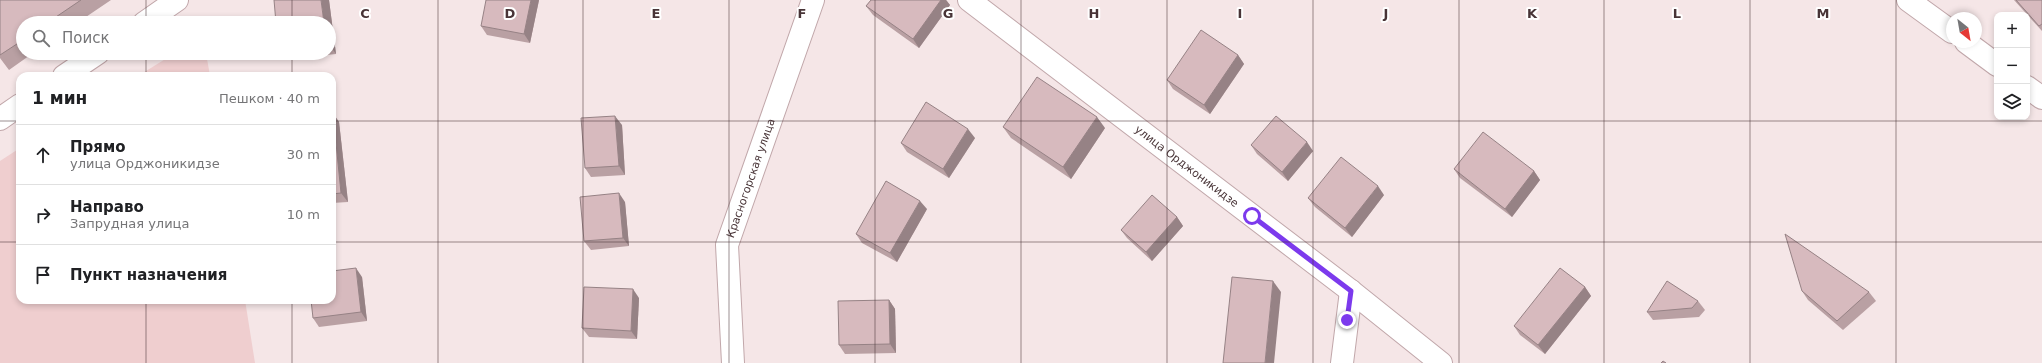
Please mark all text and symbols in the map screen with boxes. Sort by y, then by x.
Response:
text: C [360,6,370,21]
text: D [505,6,516,21]
text: E [652,6,660,21]
text: F [798,6,806,21]
text: G [943,6,953,21]
text: H [1089,6,1099,21]
text: I [1238,6,1242,21]
text: J [1383,6,1388,21]
text: K [1527,6,1538,21]
text: L [1673,6,1681,21]
text: M [1817,6,1829,21]
north arrow [1946,12,1982,48]
map controls [1994,12,2030,120]
button: + [1994,12,2030,48]
search box [16,16,336,60]
icon: search [30,27,52,49]
text: Поиск [62,29,110,47]
button: − [1994,48,2030,84]
button: layers [1994,84,2030,120]
text: 1 мин [32,88,87,108]
text: Пешком · 40 m [219,91,320,106]
street label: Красногорская улица [724,117,777,240]
street label: улица Орджоникидзе [1133,122,1242,210]
text: Прямо [70,138,126,156]
icon: ahead [32,144,54,166]
text: 30 m [287,147,320,162]
text: улица Орджоникидзе [70,156,220,171]
text: Направо [70,198,144,216]
icon: right [32,204,54,226]
text: 10 m [287,207,320,222]
route start [1243,207,1261,225]
text: Запрудная улица [70,216,189,231]
icon: arrive [32,264,54,286]
text: Пункт назначения [70,266,227,284]
route end [1338,311,1356,329]

